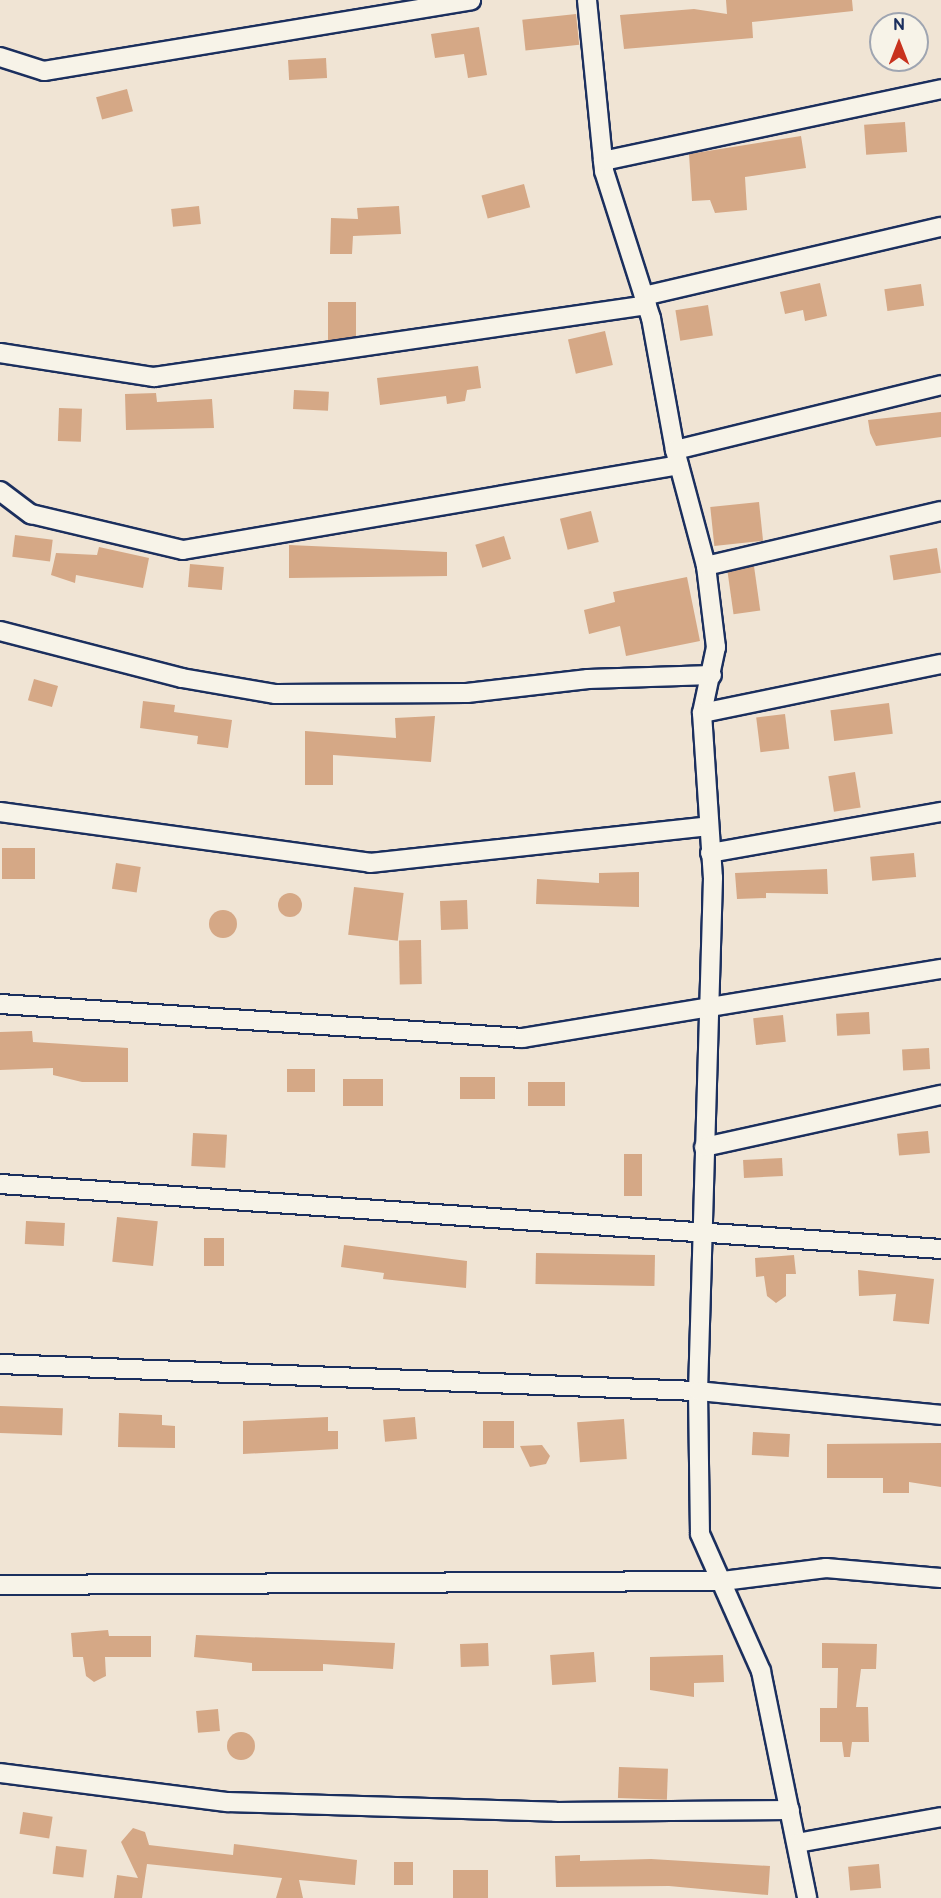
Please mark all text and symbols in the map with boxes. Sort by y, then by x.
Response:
north arrow [869,12,929,72]
text: N [893,16,905,35]

